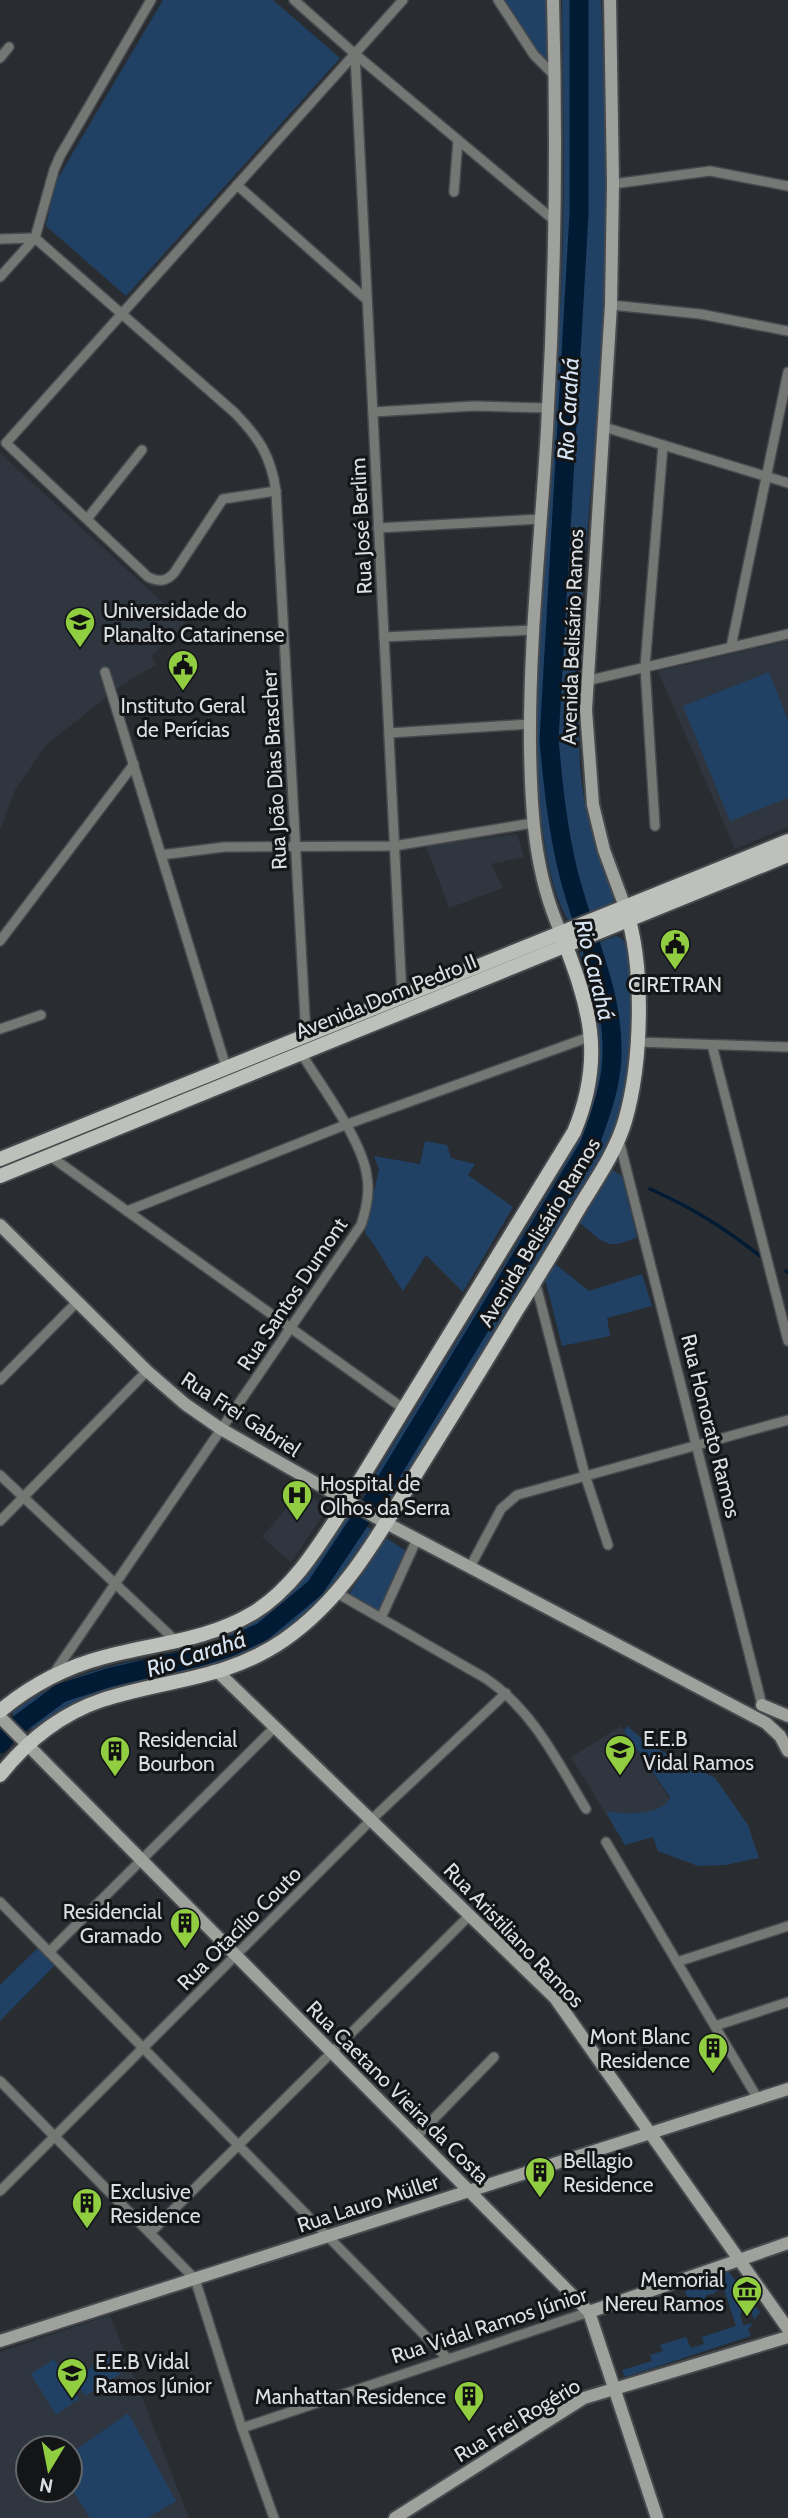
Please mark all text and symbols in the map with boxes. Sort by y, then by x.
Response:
water label: Rio Carahá [551,357,585,461]
street label: Rua José Berlim [345,457,377,595]
street label: Avenida Belisário Ramos [556,528,588,745]
place label: Universidade do Planalto Catarinense [103,598,285,647]
school or university icon: Universidade do Planalto Catarinense [63,605,97,649]
public building icon: Instituto Geral de Perícias [166,648,200,692]
street label: Rua João Dias Brascher [256,669,292,871]
place label: Instituto Geral de Perícias [121,693,245,742]
water label: Rio Carahá [569,917,621,1023]
public building icon: CIRETRAN [658,927,692,971]
street label: Avenida Dom Pedro II [292,948,480,1044]
place label: CIRETRAN [628,972,722,997]
street label: Avenida Belisário Ramos [473,1133,605,1331]
street label: Rua Santos Dumont [232,1213,352,1375]
street label: Rua Honorato Ramos [676,1332,746,1521]
street label: Rua Frei Gabriel [177,1366,305,1462]
place label: Hospital de Olhos da Serra [320,1471,450,1520]
hospital icon: Hospital de Olhos da Serra [280,1478,314,1522]
water label: Rio Carahá [143,1625,249,1683]
place label: E.E.B Vidal Ramos [643,1726,754,1775]
place label: Residencial Bourbon [138,1727,237,1776]
school or university icon: E.E.B Vidal Ramos [603,1733,637,1777]
building icon: Residencial Bourbon [98,1734,132,1778]
street label: Rua Aristiliano Ramos [439,1858,590,2013]
street label: Rua Otacílio Couto [172,1861,306,1995]
place label: Residencial Gramado [63,1899,162,1948]
building icon: Residencial Gramado [168,1906,202,1950]
street label: Rua Caetano Vieira da Costa [301,1995,495,2189]
place label: Mont Blanc Residence [590,2024,690,2073]
building icon: Mont Blanc Residence [696,2031,730,2075]
place label: Bellagio Residence [563,2148,654,2197]
building icon: Bellagio Residence [523,2155,557,2199]
street label: Rua Lauro Müller [294,2168,442,2238]
place label: Exclusive Residence [110,2179,201,2228]
building icon: Exclusive Residence [70,2186,104,2230]
place label: Memorial Nereu Ramos [605,2267,724,2316]
museum icon: Memorial Nereu Ramos [730,2274,764,2318]
street label: Rua Vidal Ramos Júnior [388,2281,590,2368]
place label: E.E.B Vidal Ramos Júnior [95,2349,212,2398]
school or university icon: E.E.B Vidal Ramos Júnior [55,2356,89,2400]
street label: Rua Frei Rogério [450,2373,584,2467]
building icon: Manhattan Residence [452,2379,486,2423]
place label: Manhattan Residence [255,2384,446,2409]
north arrow [14,2434,84,2504]
text: N [38,2473,55,2498]

